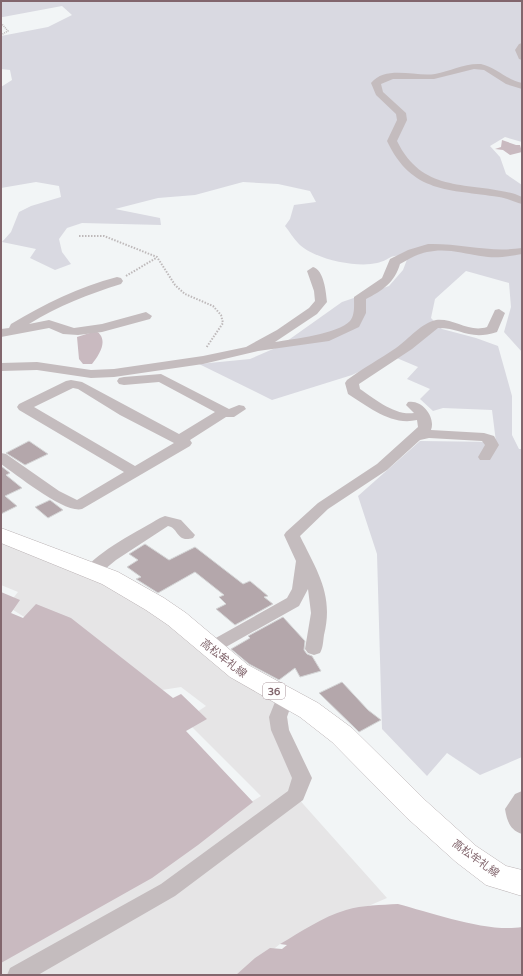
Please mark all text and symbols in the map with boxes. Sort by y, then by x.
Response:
street label: 高松牟礼線 [198,636,249,680]
road number: 36 [263,683,285,699]
street label: 高松牟礼線 [450,837,502,880]

